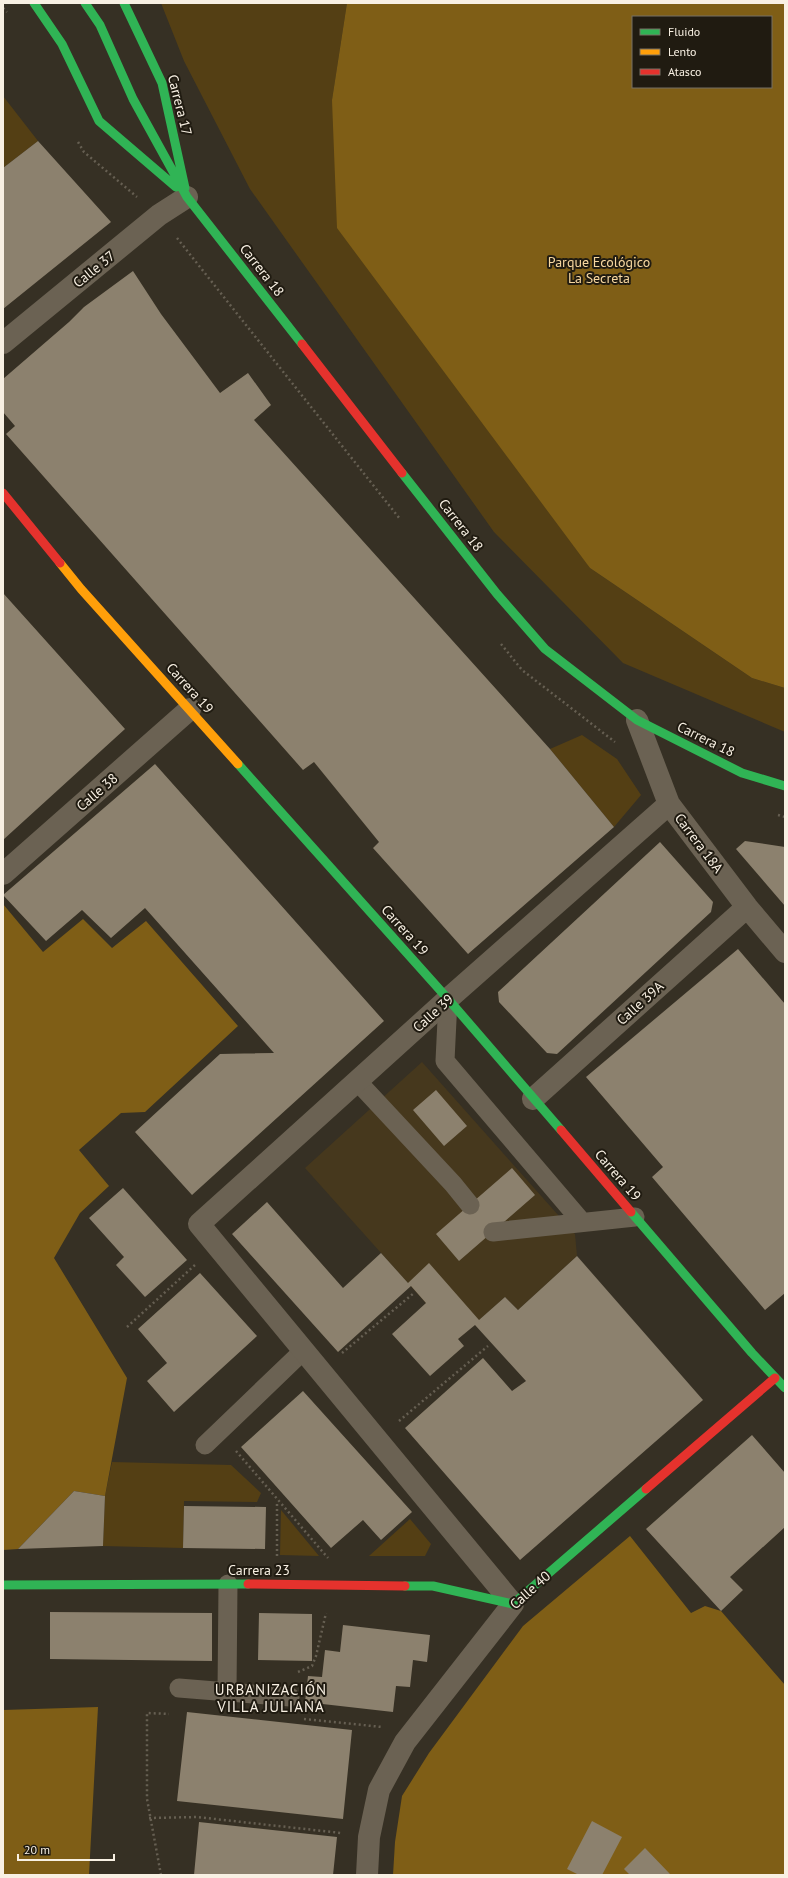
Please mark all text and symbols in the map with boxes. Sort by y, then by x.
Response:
legend [632,16,772,88]
text: Fluido [668,24,700,39]
text: Lento [668,44,697,59]
text: Atasco [668,64,701,79]
street label: Carrera 17 [164,73,196,137]
street label: Carrera 18 [236,240,288,300]
street label: Calle 37 [69,247,119,291]
park label: Parque Ecológico La Secreta [548,253,650,287]
street label: Carrera 18 [435,495,487,555]
street label: Carrera 19 [163,659,217,717]
street label: Carrera 18 [674,717,738,761]
street label: Calle 38 [73,769,121,815]
street label: Carrera 18A [671,810,728,877]
street label: Carrera 19 [378,901,432,959]
street label: Calle 39A [613,977,668,1029]
street label: Calle 39 [409,990,457,1036]
street label: Carrera 19 [591,1146,645,1204]
street label: Carrera 23 [228,1561,290,1579]
street label: Calle 40 [506,1567,554,1613]
district label: URBANIZACIÓN VILLA JULIANA [215,1680,327,1716]
scale bar [18,1836,114,1862]
text: 20 m [24,1842,50,1857]

